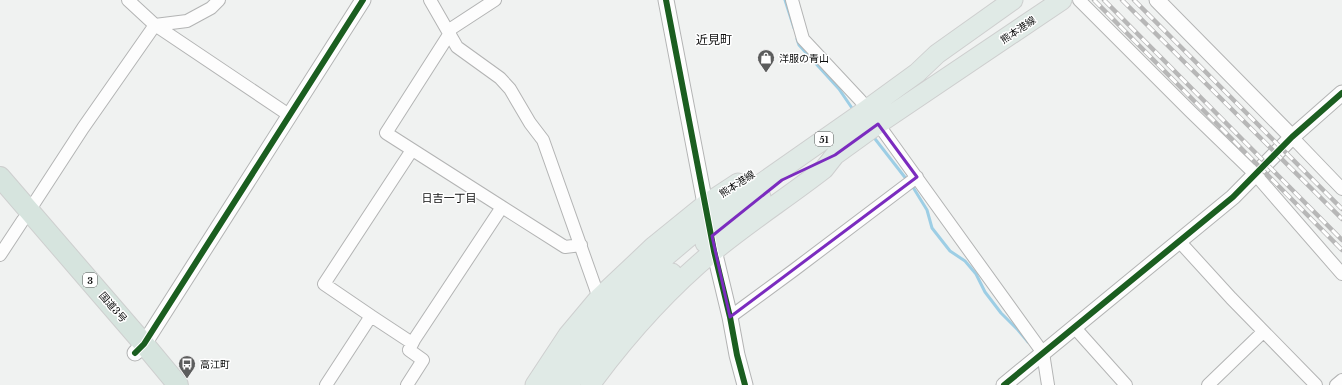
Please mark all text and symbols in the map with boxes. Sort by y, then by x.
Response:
street label: 熊本港線 [998,13,1038,47]
district label: 近見町 [696,32,732,47]
shop icon: 洋服の青山 [756,48,776,73]
place label: 洋服の青山 [779,52,829,65]
road number: 51 [815,132,833,146]
street label: 熊本港線 [717,168,757,200]
district label: 日吉一丁目 [422,191,477,205]
road number: 3 [83,273,97,287]
street label: 国道3号 [96,289,130,325]
bus stop icon: 高江町 [177,354,197,379]
place label: 高江町 [200,358,230,371]

